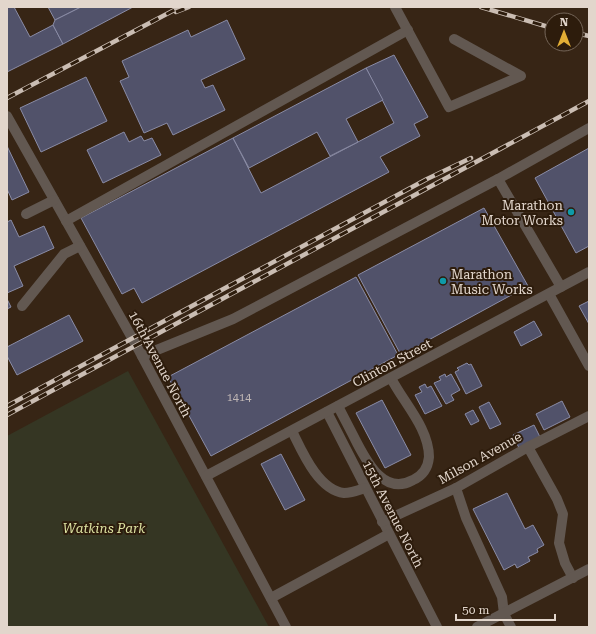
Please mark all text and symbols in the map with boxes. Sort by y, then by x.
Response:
north arrow [544,12,584,52]
text: N [560,16,569,29]
place label: Marathon Motor Works [481,198,564,228]
marker: Marathon Motor Works [566,207,576,217]
place label: Marathon Music Works [451,267,533,297]
marker: Marathon Music Works [438,276,448,286]
street label: 16th Avenue North [126,308,195,420]
street label: Clinton Street [350,336,434,390]
house number: 1414 [227,391,252,404]
street label: Milson Avenue [436,429,524,487]
street label: 15th Avenue North [360,458,427,571]
park label: Watkins Park [63,521,146,536]
scale bar [456,596,555,622]
text: 50 m [462,603,489,617]

